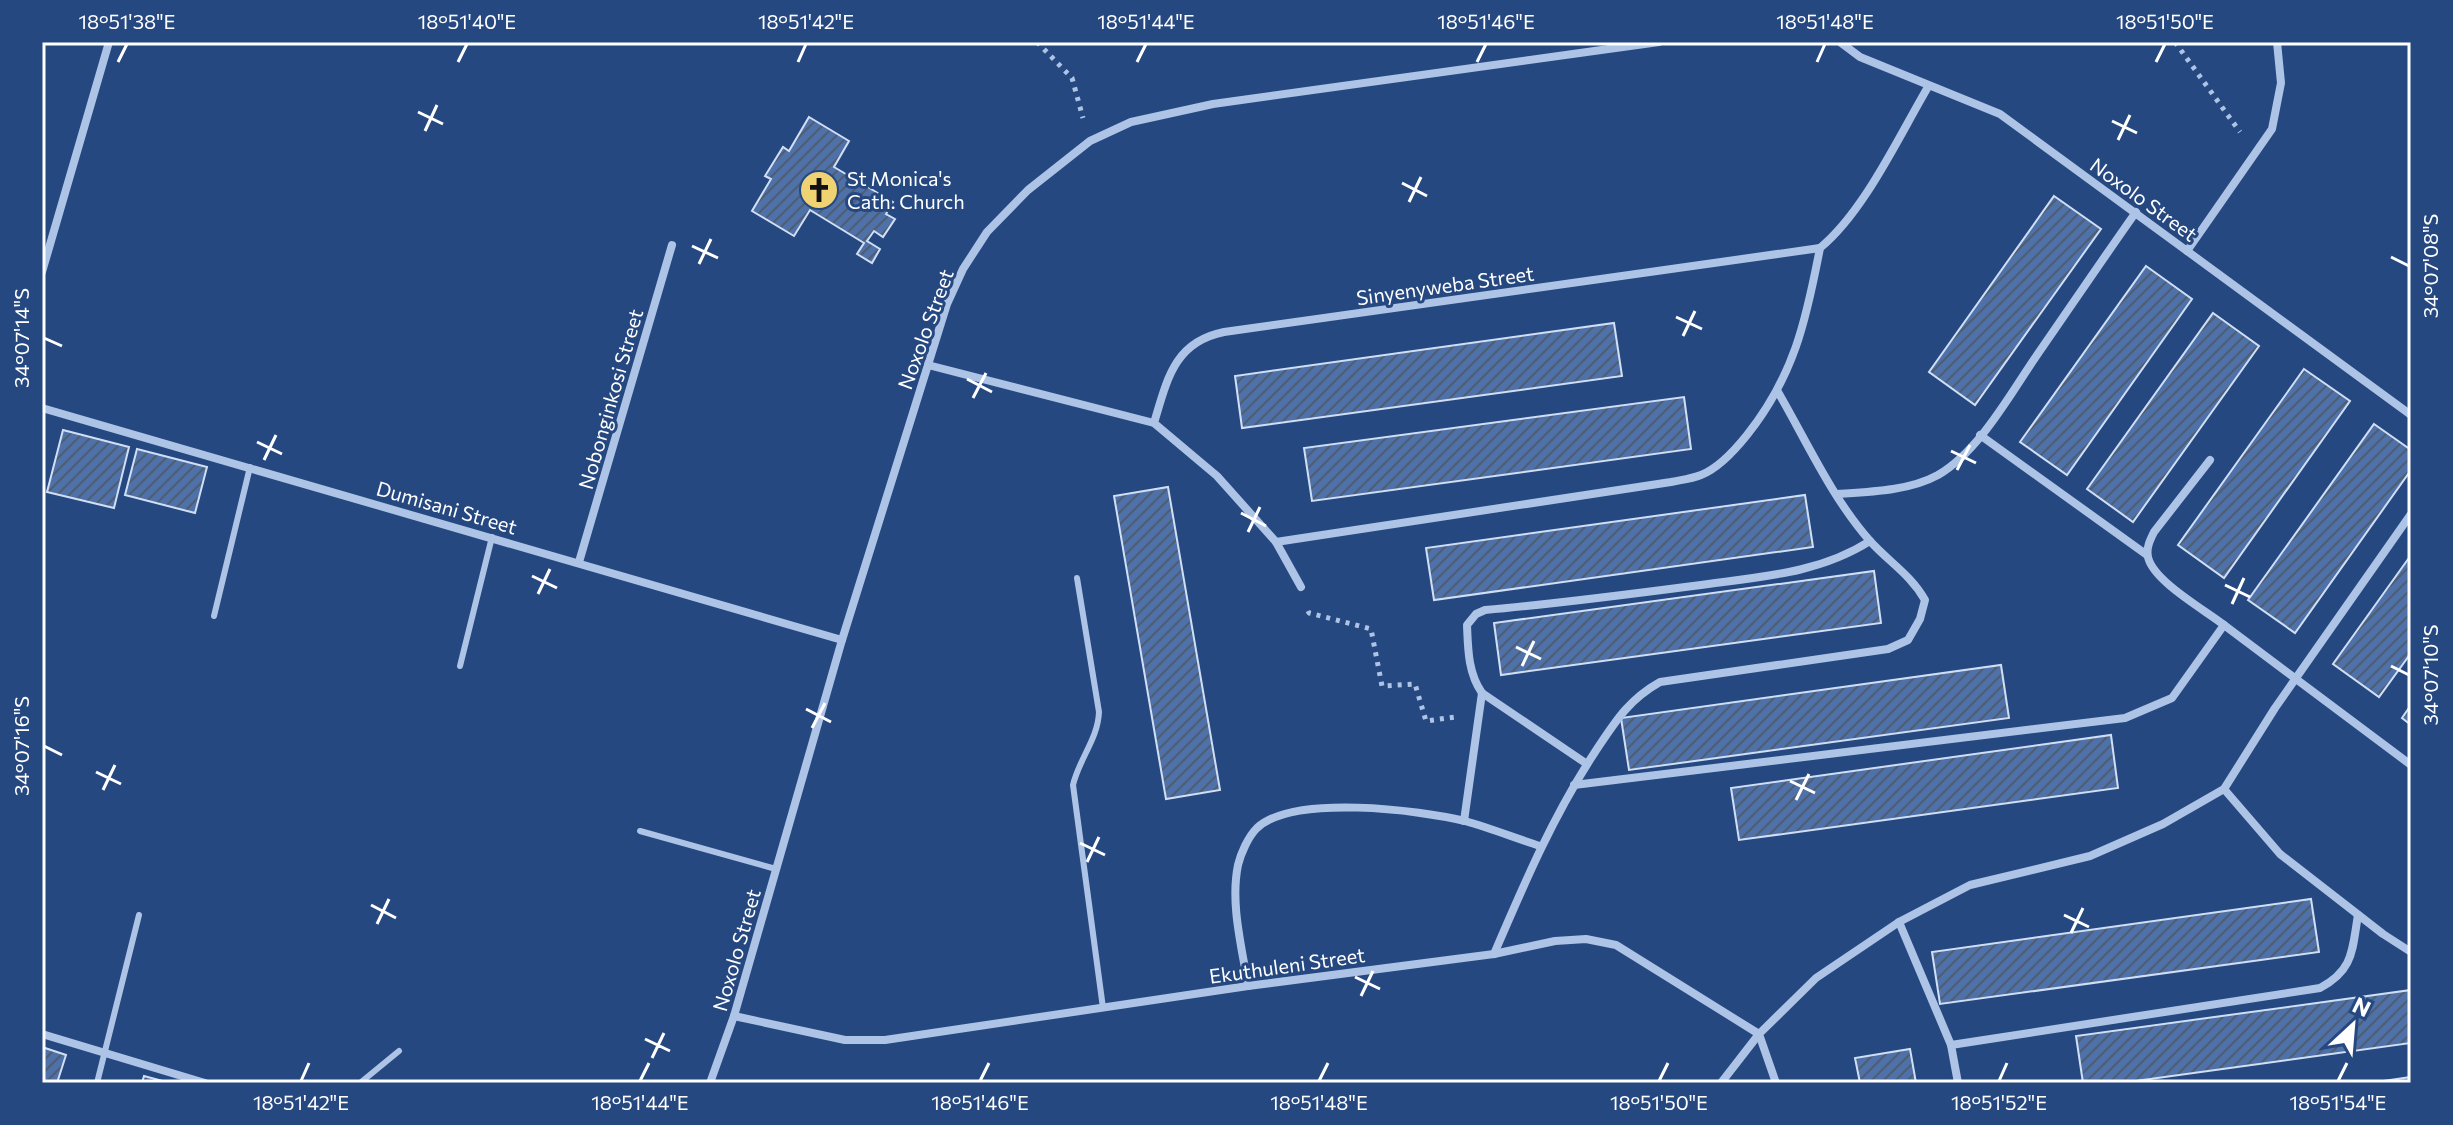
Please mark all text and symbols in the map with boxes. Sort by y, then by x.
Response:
text: 18°51'38"E [79,9,176,33]
text: 18°51'40"E [418,9,516,33]
text: 18°51'42"E [758,9,854,33]
text: 18°51'44"E [1097,9,1195,33]
text: 18°51'46"E [1437,9,1535,33]
text: 18°51'48"E [1776,9,1874,33]
text: 18°51'50"E [2116,9,2214,33]
street label: Noxolo Street [2086,152,2202,246]
place label: St Monica's Cath. Church [847,166,965,213]
church icon: St Monica's Cath. Church [798,169,840,211]
text: 34°07'08"S [2418,214,2442,318]
street label: Sinyenyweba Street [1355,261,1535,309]
street label: Noxolo Street [892,266,958,392]
text: 34°07'14"S [9,288,33,388]
street label: Nobonginkosi Street [573,306,647,492]
street label: Dumisani Street [374,475,520,539]
text: 34°07'10"S [2418,624,2442,726]
text: 34°07'16"S [9,696,33,796]
street label: Noxolo Street [707,886,765,1014]
street label: Ekuthuleni Street [1207,942,1367,988]
north arrow [2313,985,2393,1065]
text: N [2349,991,2375,1022]
text: 18°51'42"E [253,1090,349,1114]
text: 18°51'44"E [591,1090,689,1114]
text: 18°51'46"E [931,1090,1029,1114]
text: 18°51'48"E [1270,1090,1368,1114]
text: 18°51'50"E [1610,1090,1708,1114]
text: 18°51'52"E [1951,1090,2047,1114]
text: 18°51'54"E [2290,1090,2386,1114]

